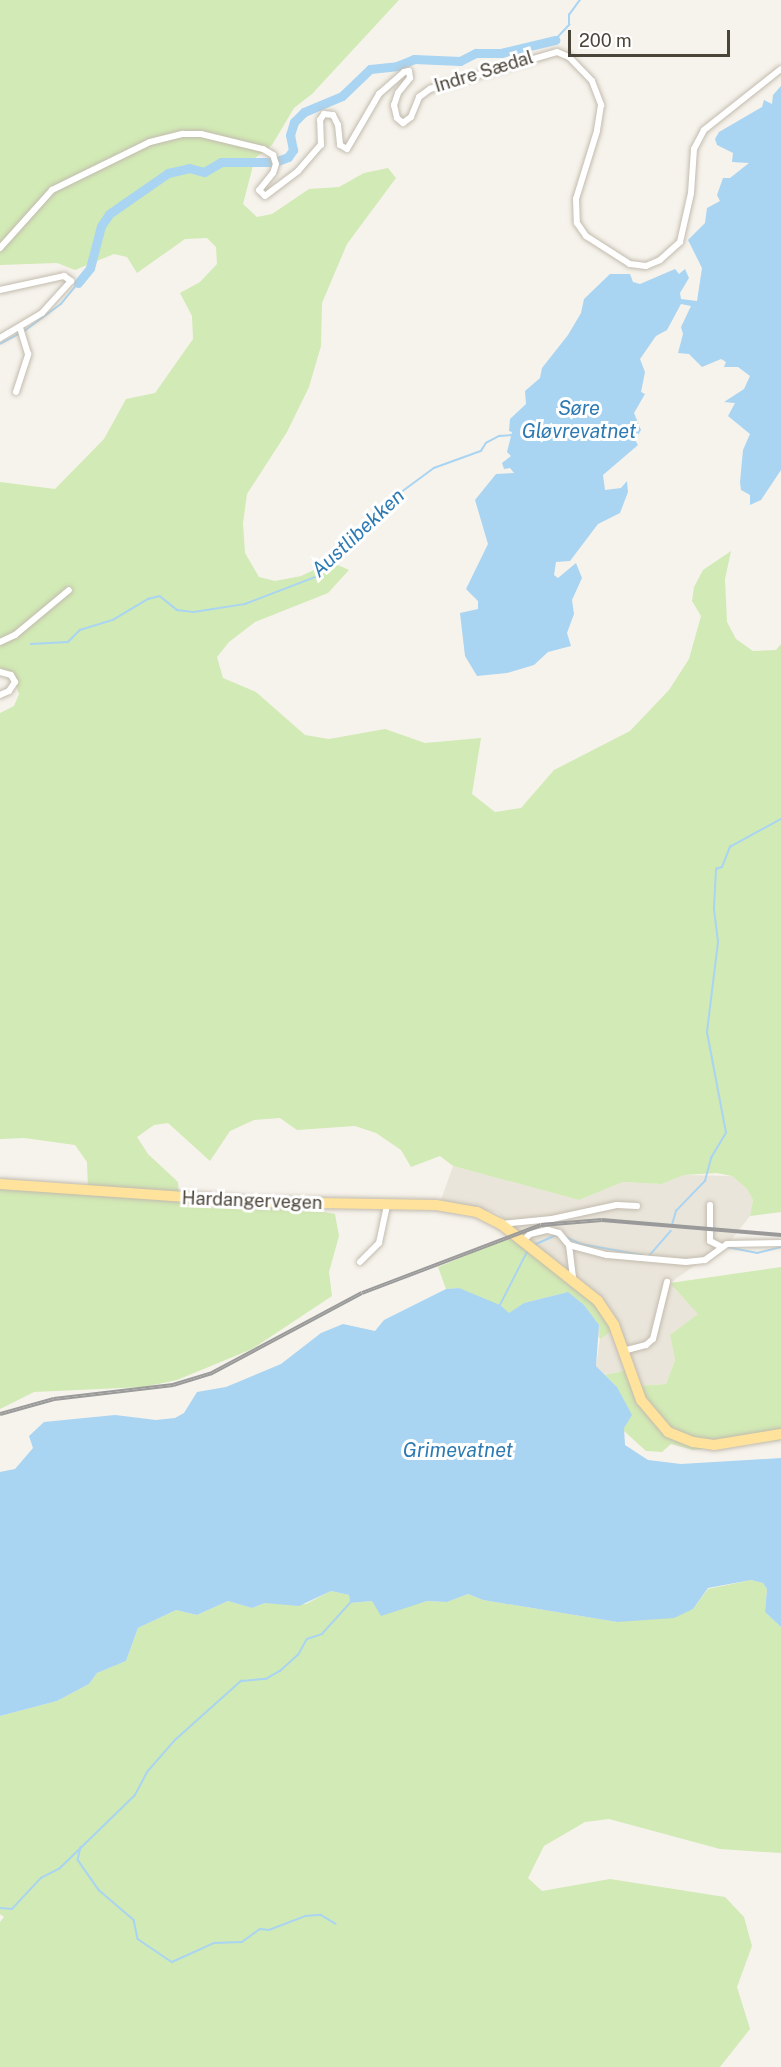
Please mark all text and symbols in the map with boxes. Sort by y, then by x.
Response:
scale bar [571,18,733,56]
text: 200 m [579,30,632,51]
street label: Indre Sædal [432,47,536,97]
water label: Søre Gløvrevatnet [522,397,636,444]
water label: Austlibekken [307,484,409,582]
street label: Hardangervegen [181,1188,323,1214]
water label: Grimevatnet [403,1438,513,1462]

